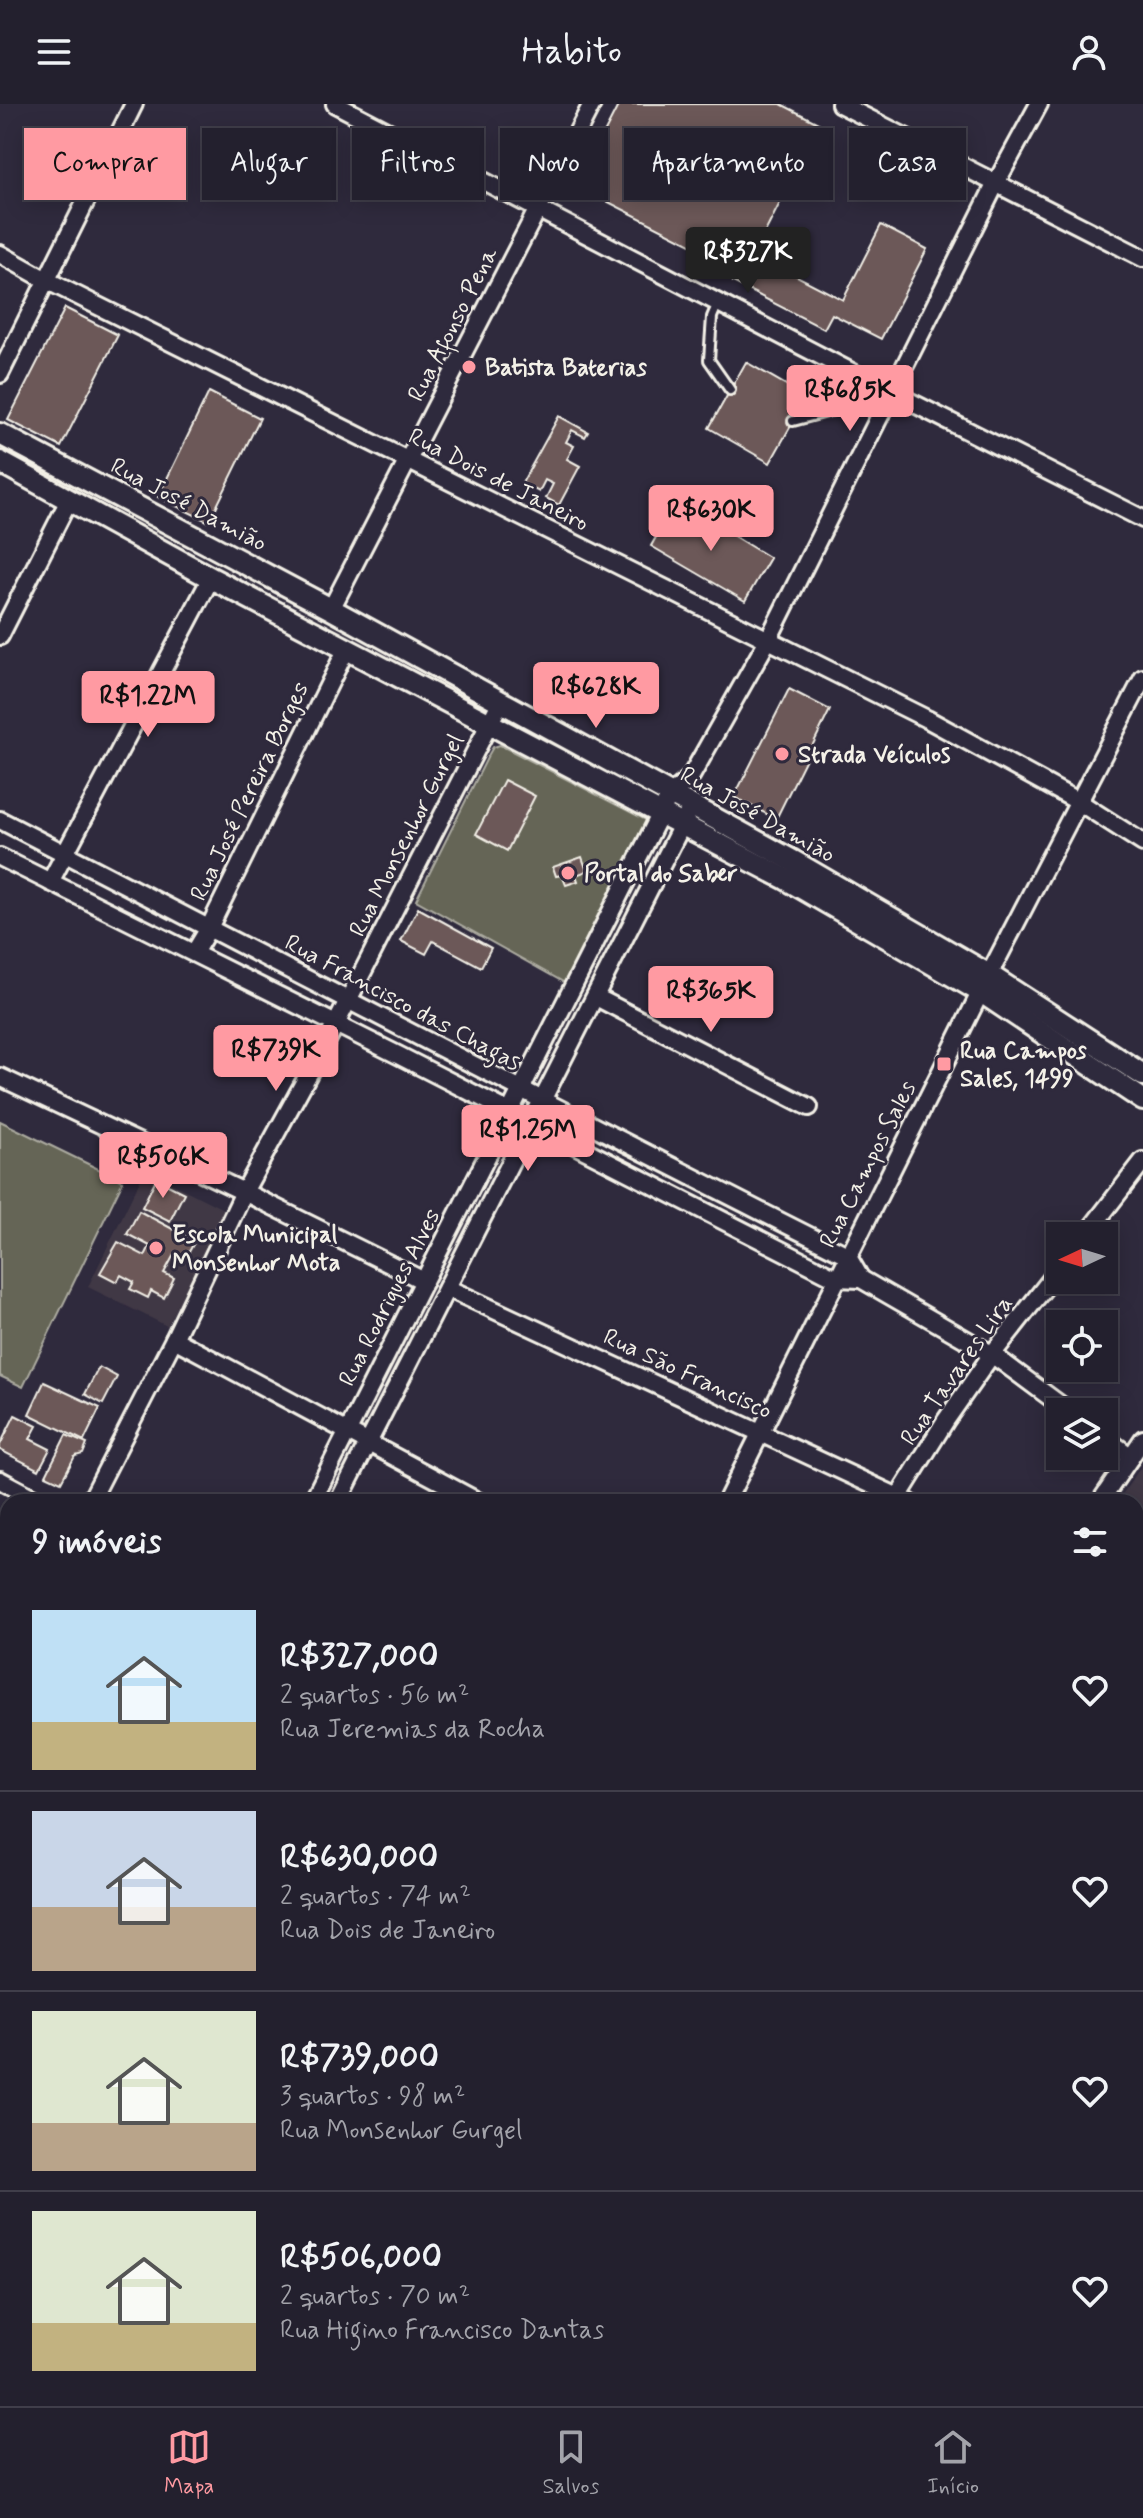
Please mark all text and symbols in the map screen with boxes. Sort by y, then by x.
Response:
text: Habito [521,29,622,76]
icon: menu [32,30,76,74]
icon: person [1067,30,1111,74]
chip: Comprar [24,128,186,200]
chip: Alugar [202,128,336,200]
chip: Filtros [352,128,484,200]
chip: Novo [500,128,608,200]
chip: Apartamento [624,128,833,200]
chip: Casa [849,128,966,200]
pin: R$327K [683,227,813,295]
text: R$327K [704,236,792,270]
street label: Rua Afonso Pena [401,242,508,408]
place label: Batista Baterias [485,353,647,384]
marker: Batista Baterias [460,358,478,376]
pin: R$685K [785,365,915,433]
text: R$685K [805,374,895,408]
street label: Rua Dois de Janeiro [403,421,594,539]
street label: Rua José Damião [105,451,272,560]
pin: R$630K [646,485,776,553]
text: R$630K [667,494,755,528]
pin: R$628K [531,662,661,730]
pin: R$1.22M [74,671,222,739]
text: R$628K [551,671,641,705]
street label: Rua José Pereira Borges [184,677,317,906]
text: R$1.22M [100,680,196,714]
street label: Rua Monsenhor Gurgel [343,729,472,942]
place label: Strada Veículos [798,740,951,771]
marker: Strada Veículos [773,745,791,763]
street label: Rua José Damião [674,760,840,871]
place label: Portal do Saber [584,859,738,890]
marker: Portal do Saber [559,864,577,882]
street label: Rua Francisco das Chagas [278,928,526,1081]
pin: R$365K [646,966,776,1034]
text: R$365K [666,975,756,1009]
pin: R$739K [211,1025,341,1093]
text: R$739K [231,1034,321,1068]
place label: Rua Campos Sales, 1499 [960,1036,1087,1095]
marker: Rua Campos Sales, 1499 [935,1055,953,1073]
street label: Rua Campos Sales [813,1075,924,1254]
pin: R$1.25M [454,1105,602,1173]
text: R$1.25M [480,1114,576,1148]
pin: R$506K [98,1132,228,1200]
text: R$506K [117,1141,209,1175]
street label: Rua Rodrigues Alves [332,1203,449,1392]
place label: Escola Municipal Monsenhor Mota [172,1220,341,1279]
north arrow [1046,1222,1118,1294]
map controls [1046,1222,1118,1470]
marker: Escola Municipal Monsenhor Mota [147,1239,165,1257]
street label: Rua Tavares Lira [894,1290,1021,1452]
button: locate [1046,1310,1118,1382]
street label: Rua São Francisco [598,1322,777,1427]
button: layers [1046,1398,1118,1470]
text: 9 imóveis [32,1520,161,1565]
icon: filters [1068,1520,1112,1564]
text: R$327,000 [280,1634,438,1679]
icon: home [96,1642,192,1738]
icon: heart [1068,1668,1112,1712]
text: 2 quartos · 56 m² [280,1679,469,1713]
text: Rua Jeremias da Rocha [280,1713,545,1747]
text: R$630,000 [280,1835,438,1880]
icon: home [96,1843,192,1939]
icon: heart [1068,1869,1112,1913]
text: 2 quartos · 74 m² [280,1880,471,1914]
text: Rua Dois de Janeiro [280,1914,495,1948]
text: R$739,000 [280,2035,439,2080]
icon: home [96,2043,192,2139]
icon: heart [1068,2069,1112,2113]
text: 3 quartos · 98 m² [280,2080,465,2114]
text: Rua Monsenhor Gurgel [280,2114,522,2148]
text: R$506,000 [280,2235,442,2280]
icon: home [96,2243,192,2339]
icon: heart [1068,2269,1112,2313]
text: 2 quartos · 70 m² [280,2280,470,2314]
text: Rua Higino Francisco Dantas [280,2314,604,2348]
tab: Mapa [164,2425,214,2501]
tab: Salvos [542,2425,599,2501]
tab: Início [927,2425,979,2501]

